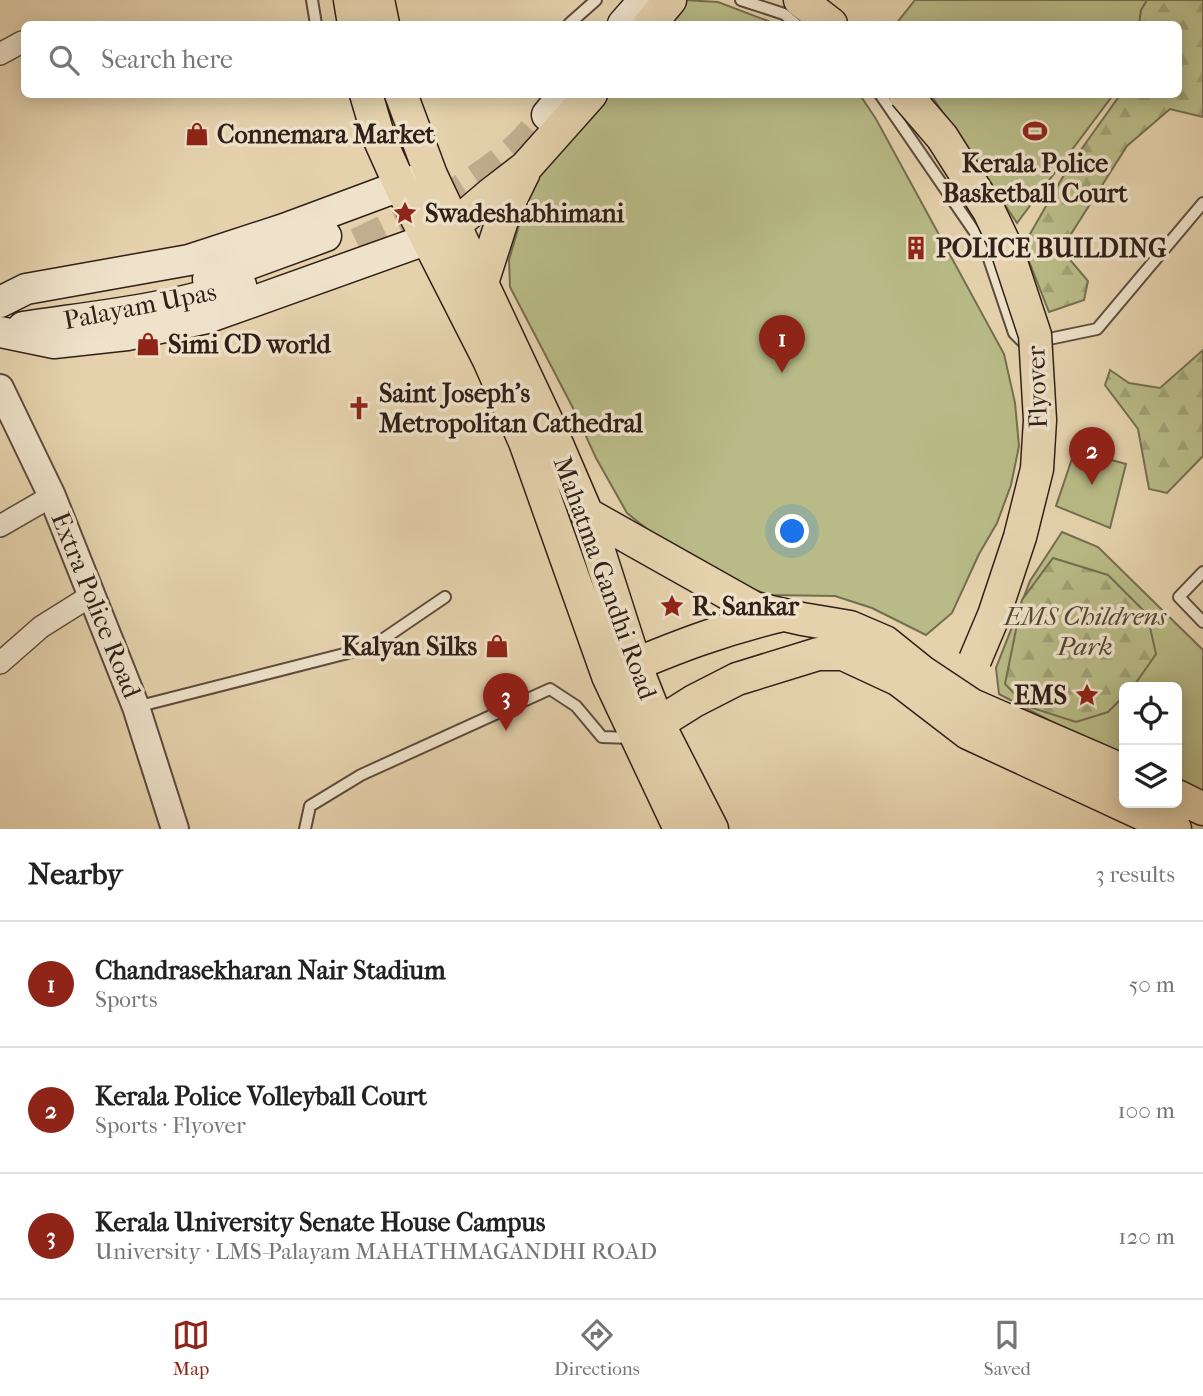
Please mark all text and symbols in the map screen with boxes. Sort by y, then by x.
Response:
search box [21,21,1182,98]
icon: search [45,41,83,79]
text: Search here [101,44,233,75]
sports icon: Kerala Police Basketball Court [1021,117,1049,145]
place label: Connemara Market [217,119,435,150]
shop icon: Connemara Market [183,120,211,148]
place label: Kerala Police Basketball Court [943,148,1128,209]
place label: Swadeshabhimani [425,198,625,229]
place icon: Swadeshabhimani [391,199,419,227]
place label: POLICE BUILDING [936,233,1167,264]
building icon: POLICE BUILDING [902,234,930,262]
street label: Palayam Upas [61,276,219,336]
pin: 1 [759,315,805,373]
place label: Simi CD world [168,329,332,360]
shop icon: Simi CD world [134,330,162,358]
street label: Flyover [1020,345,1054,429]
place label: Saint Joseph's Metropolitan Cathedral [379,378,644,439]
church icon: Saint Joseph's Metropolitan Cathedral [345,394,373,422]
pin: 2 [1069,427,1115,485]
street label: Mahatma Gandhi Road [547,452,664,704]
street label: Extra Police Road [45,507,148,703]
your location [775,514,809,548]
place label: R. Sankar [692,591,800,622]
place icon: R. Sankar [658,592,686,620]
park label: EMS Childrens Park [1002,601,1167,662]
place label: Kalyan Silks [342,631,477,662]
shop icon: Kalyan Silks [483,632,511,660]
pin: 3 [483,673,529,731]
place label: EMS [1014,680,1067,711]
place icon: EMS [1073,681,1101,709]
map controls [1119,682,1182,808]
button: locate [1119,682,1182,745]
button: layers [1119,745,1182,808]
text: Nearby [28,857,123,892]
text: 3 results [1095,861,1175,888]
text: Chandrasekharan Nair Stadium [95,955,446,986]
text: 1 [47,971,55,998]
text: 50 m [1128,971,1175,998]
text: Sports [95,986,157,1013]
text: Kerala Police Volleyball Court [95,1081,427,1112]
text: 2 [45,1097,57,1124]
text: 100 m [1117,1097,1175,1124]
text: Sports · Flyover [95,1112,246,1139]
text: Kerala University Senate House Campus [95,1207,545,1238]
text: 3 [46,1223,56,1250]
text: 120 m [1118,1223,1175,1250]
text: University · LMS-Palayam MAHATHMAGANDHI ROAD [95,1238,657,1265]
tab: Map [172,1316,210,1380]
tab: Directions [554,1316,640,1380]
tab: Saved [984,1316,1031,1380]

